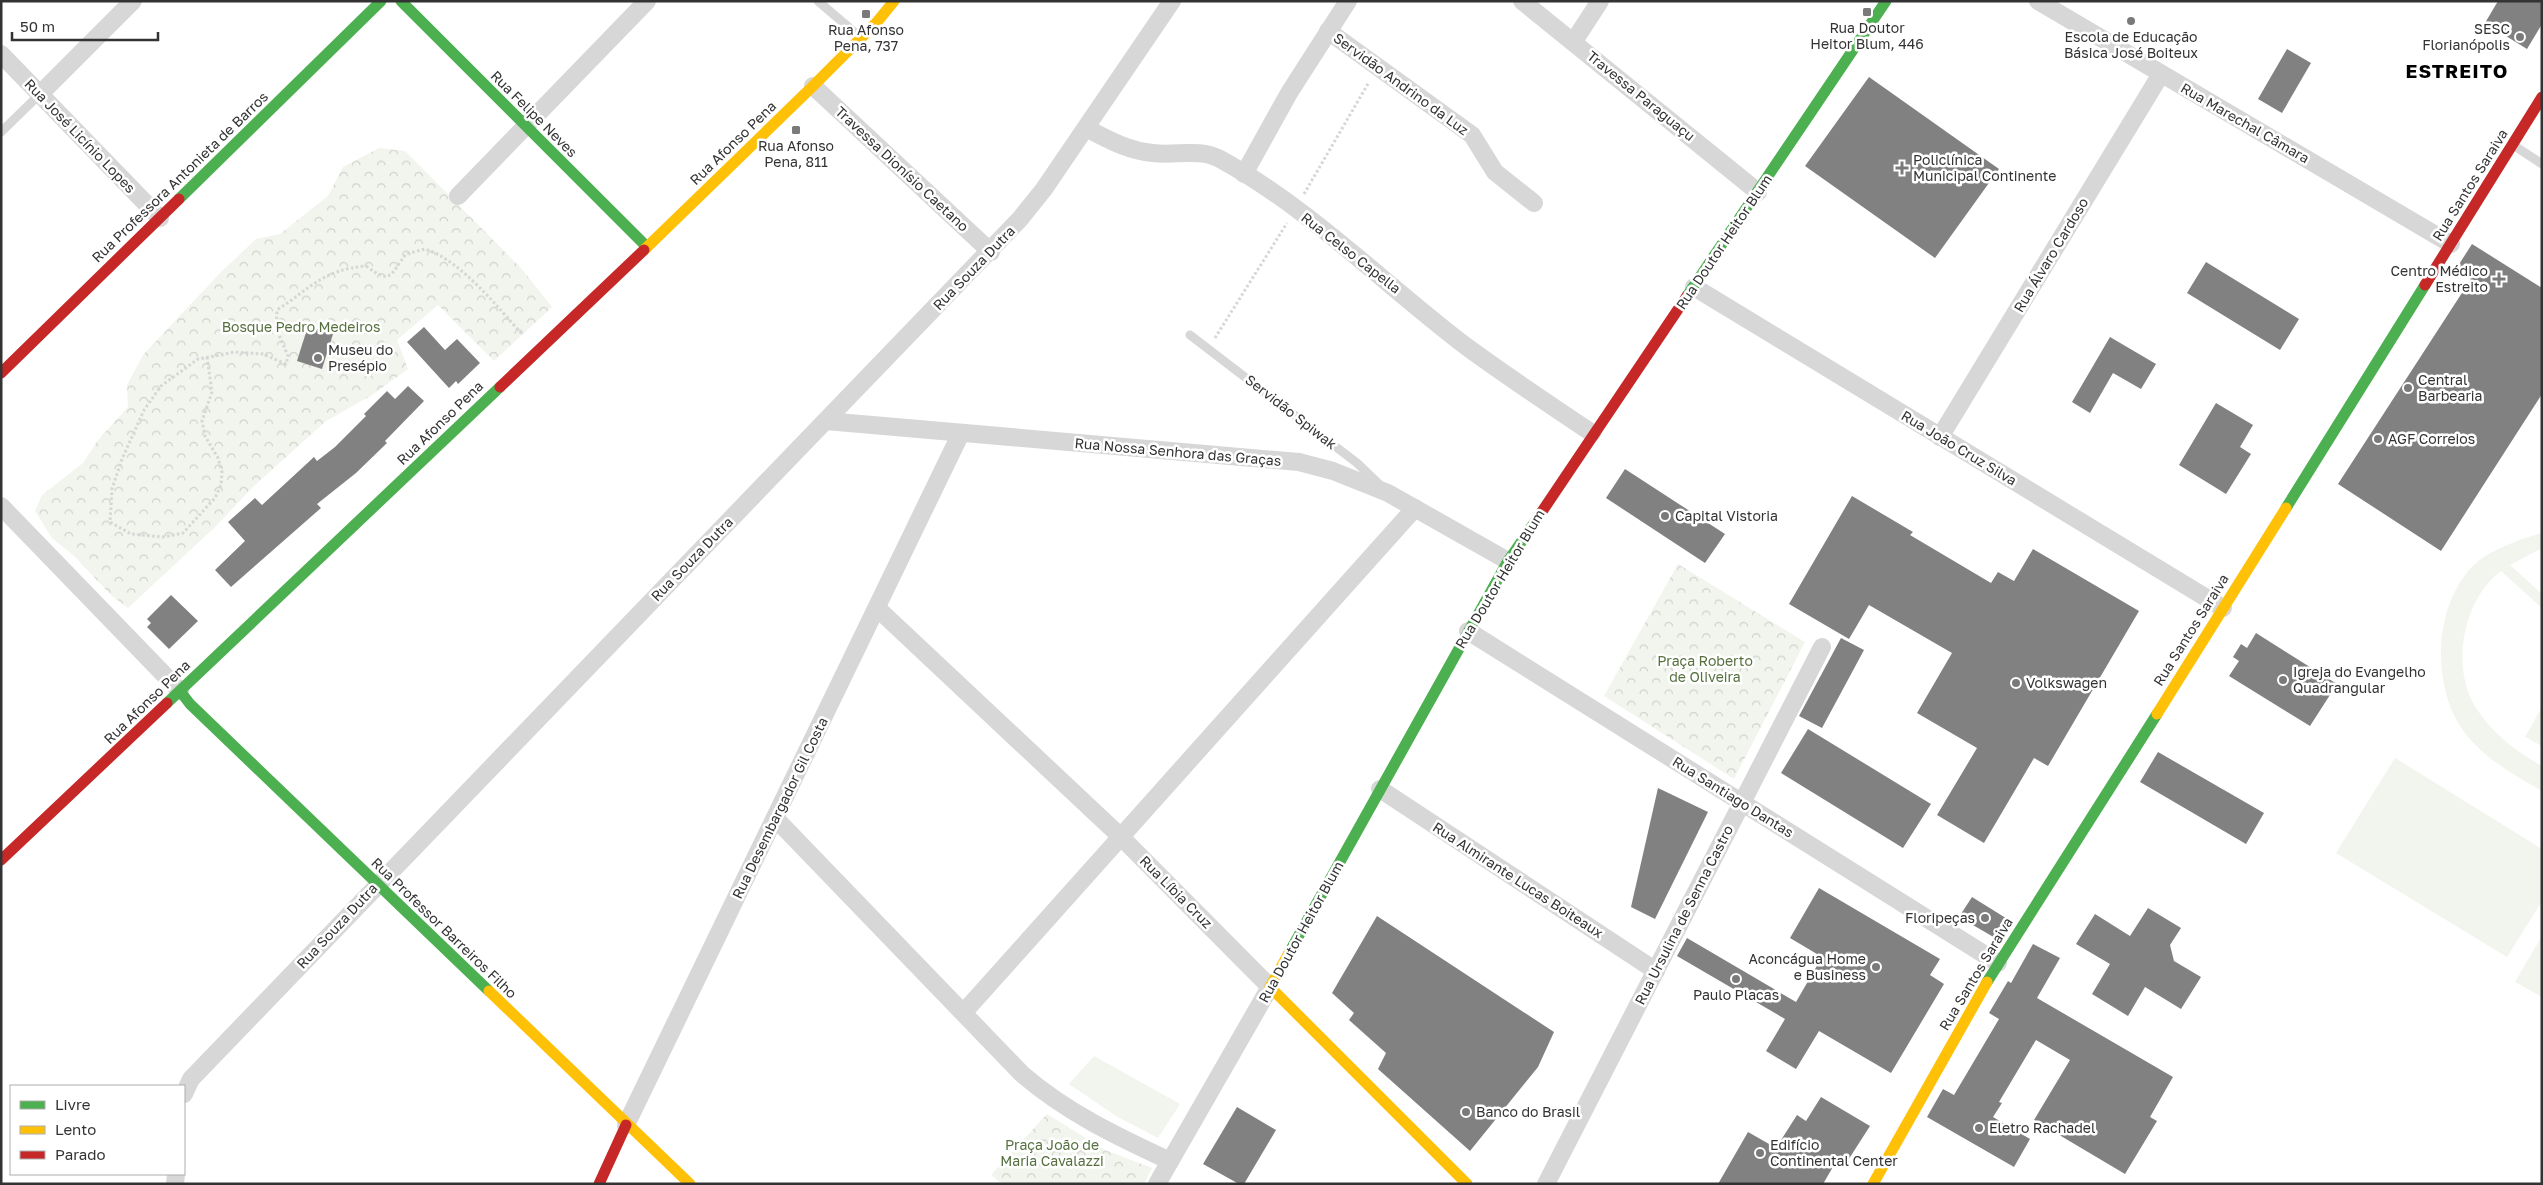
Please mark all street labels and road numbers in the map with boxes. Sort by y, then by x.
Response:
street label: Servidão Andrino da Luz [1331,29,1472,138]
street label: Travessa Paraguaçu [1584,47,1699,144]
street label: Rua Felipe Neves [488,67,581,160]
street label: Rua José Licínio Lopes [21,75,139,196]
street label: Rua Marechal Câmara [2178,79,2313,166]
street label: Rua Professora Antonieta de Barros [88,88,271,266]
street label: Rua Afonso Pena [686,97,779,188]
street label: Travessa Dionísio Caetano [832,102,972,235]
street label: Rua Santos Saraiva [2428,126,2511,244]
street label: Rua Doutor Heitor Blum [1672,171,1775,312]
street label: Rua Álvaro Cardoso [2010,194,2091,315]
street label: Rua Celso Capella [1298,208,1404,297]
street label: Rua Souza Dutra [929,222,1018,313]
street label: Servidão Spiwak [1242,371,1340,453]
street label: Rua Afonso Pena [393,377,486,468]
street label: Rua João Cruz Silva [1899,406,2020,489]
street label: Rua Nossa Senhora das Graças [1074,434,1282,469]
street label: Rua Doutor Heitor Blum [1451,506,1548,651]
street label: Rua Souza Dutra [647,513,736,604]
street label: Rua Santos Saraiva [2149,571,2232,689]
street label: Rua Afonso Pena [100,656,193,747]
street label: Rua Desembargador Gil Costa [728,714,831,901]
street label: Rua Santiago Dantas [1670,752,1797,841]
street label: Rua Almirante Lucas Boiteaux [1430,818,1607,941]
street label: Rua Ursulina de Senna Castro [1631,822,1736,1007]
street label: Rua Líbia Cruz [1137,852,1216,931]
street label: Rua Professor Barreiros Filho [368,854,521,1002]
street label: Rua Doutor Heitor Blum [1255,858,1347,1005]
street label: Rua Souza Dutra [293,879,381,972]
street label: Rua Santos Saraiva [1935,914,2016,1033]

